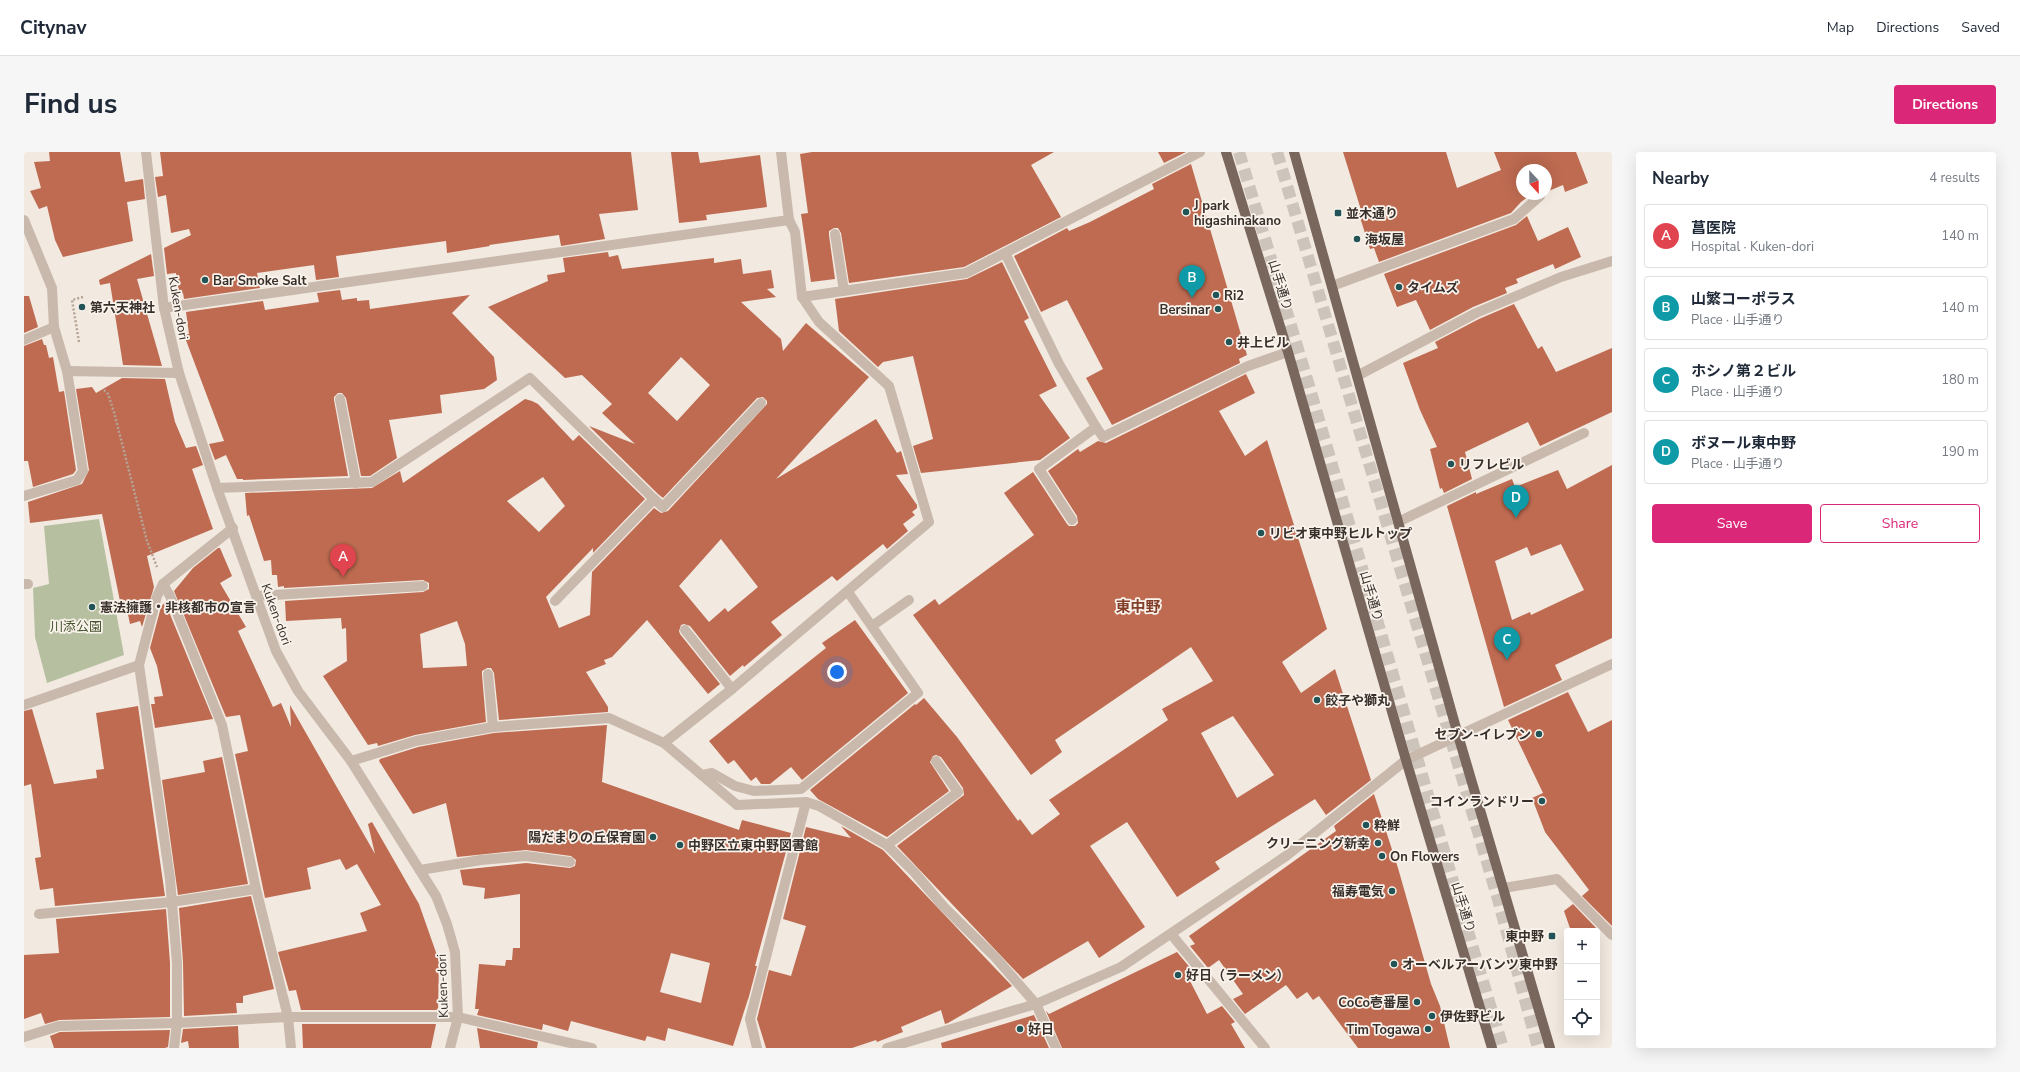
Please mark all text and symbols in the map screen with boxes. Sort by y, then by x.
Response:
text: Citynav [20,15,87,41]
text: Map [1827,18,1854,37]
text: Directions [1876,18,1939,37]
text: Saved [1961,18,2000,37]
text: Find us [24,85,118,123]
button: Directions [1894,85,1996,124]
north arrow [1516,164,1552,200]
text: Nearby [1652,167,1709,190]
text: 4 results [1929,169,1980,187]
place label: J park higashinakano [1193,197,1281,230]
place label: 並木通り [1346,205,1398,223]
marker: J park higashinakano [1181,207,1191,217]
marker: 並木通り [1333,208,1343,218]
text: 菖医院 [1691,218,1736,238]
text: A [1661,227,1671,245]
text: 140 m [1941,227,1979,245]
place label: 海坂屋 [1365,231,1404,249]
marker: 海坂屋 [1352,234,1362,244]
text: Hospital · Kuken-dori [1691,238,1814,256]
street label: 山手通り [1264,258,1296,313]
pin: B [1179,265,1205,298]
place label: Bar Smoke Salt [213,272,307,290]
street label: Kuken-dori [164,275,192,341]
marker: Bar Smoke Salt [200,275,210,285]
place label: タイムズ [1407,279,1459,297]
marker: タイムズ [1394,282,1404,292]
place label: Ri2 [1224,287,1244,305]
text: 山繁コーポラス [1691,289,1796,309]
marker: Ri2 [1211,290,1221,300]
place label: 第六天神社 [90,299,155,317]
text: B [1662,299,1670,317]
text: 140 m [1941,299,1979,317]
place label: Bersinar [1160,301,1211,319]
marker: 第六天神社 [77,302,87,312]
marker: Bersinar [1213,304,1223,314]
text: Place · 山手通り [1691,311,1784,329]
place label: 井上ビル [1237,334,1289,352]
marker: 井上ビル [1224,337,1234,347]
text: ホシノ第２ビル [1691,361,1796,381]
text: C [1662,371,1670,389]
text: 180 m [1941,371,1979,389]
text: Place · 山手通り [1691,383,1784,401]
text: ボヌール東中野 [1691,433,1796,453]
text: D [1661,443,1671,461]
text: 190 m [1941,443,1979,461]
text: Place · 山手通り [1691,455,1784,473]
place label: リフレビル [1459,456,1524,474]
marker: リフレビル [1446,459,1456,469]
pin: D [1503,485,1529,518]
button: Save [1652,504,1812,543]
button: Share [1820,504,1980,543]
place label: リビオ東中野ヒルトップ [1269,525,1412,543]
marker: リビオ東中野ヒルトップ [1256,528,1266,538]
pin: A [330,544,356,577]
street label: 山手通り [1355,569,1387,624]
street label: Kuken-dori [257,581,295,648]
district label: 東中野 [1115,597,1161,617]
place label: 憲法擁護・非核都市の宣言 [100,599,256,617]
marker: 憲法擁護・非核都市の宣言 [87,602,97,612]
park label: 川添公園 [50,618,102,636]
pin: C [1494,627,1520,660]
your location [827,662,847,682]
place label: 餃子や獅丸 [1325,692,1390,710]
marker: 餃子や獅丸 [1312,695,1322,705]
place label: セブン-イレブン [1434,726,1531,744]
marker: セブン-イレブン [1534,729,1544,739]
place label: コインランドリー [1430,793,1534,811]
marker: コインランドリー [1537,796,1547,806]
place label: 粋鮮 [1374,817,1400,835]
marker: 粋鮮 [1361,820,1371,830]
place label: 陽だまりの丘保育園 [528,829,645,847]
marker: 陽だまりの丘保育園 [648,832,658,842]
place label: クリーニング新幸 [1266,835,1370,853]
place label: 中野区立東中野図書館 [688,837,818,855]
marker: クリーニング新幸 [1373,838,1383,848]
marker: 中野区立東中野図書館 [675,840,685,850]
place label: On Flowers [1390,848,1459,866]
marker: On Flowers [1377,851,1387,861]
street label: 山手通り [1447,880,1479,935]
place label: 福寿電気 [1332,883,1384,901]
marker: 福寿電気 [1387,886,1397,896]
place label: 東中野 [1505,928,1544,946]
map controls [1564,928,1600,1036]
button: + [1564,928,1600,964]
marker: 東中野 [1547,931,1557,941]
street label: Kuken-dori [433,954,453,1018]
place label: オーベルアーバンツ東中野 [1402,956,1558,974]
marker: オーベルアーバンツ東中野 [1389,959,1399,969]
button: − [1564,964,1600,1000]
place label: 好日（ラーメン） [1186,967,1289,985]
marker: 好日（ラーメン） [1173,970,1183,980]
place label: CoCo壱番屋 [1338,994,1409,1012]
marker: CoCo壱番屋 [1412,997,1422,1007]
button: locate [1564,1000,1600,1036]
place label: 伊佐野ビル [1440,1008,1505,1026]
marker: 伊佐野ビル [1427,1011,1437,1021]
place label: 好日 [1028,1021,1054,1039]
place label: Tim Togawa [1346,1021,1420,1039]
marker: 好日 [1015,1024,1025,1034]
marker: Tim Togawa [1423,1024,1433,1034]

